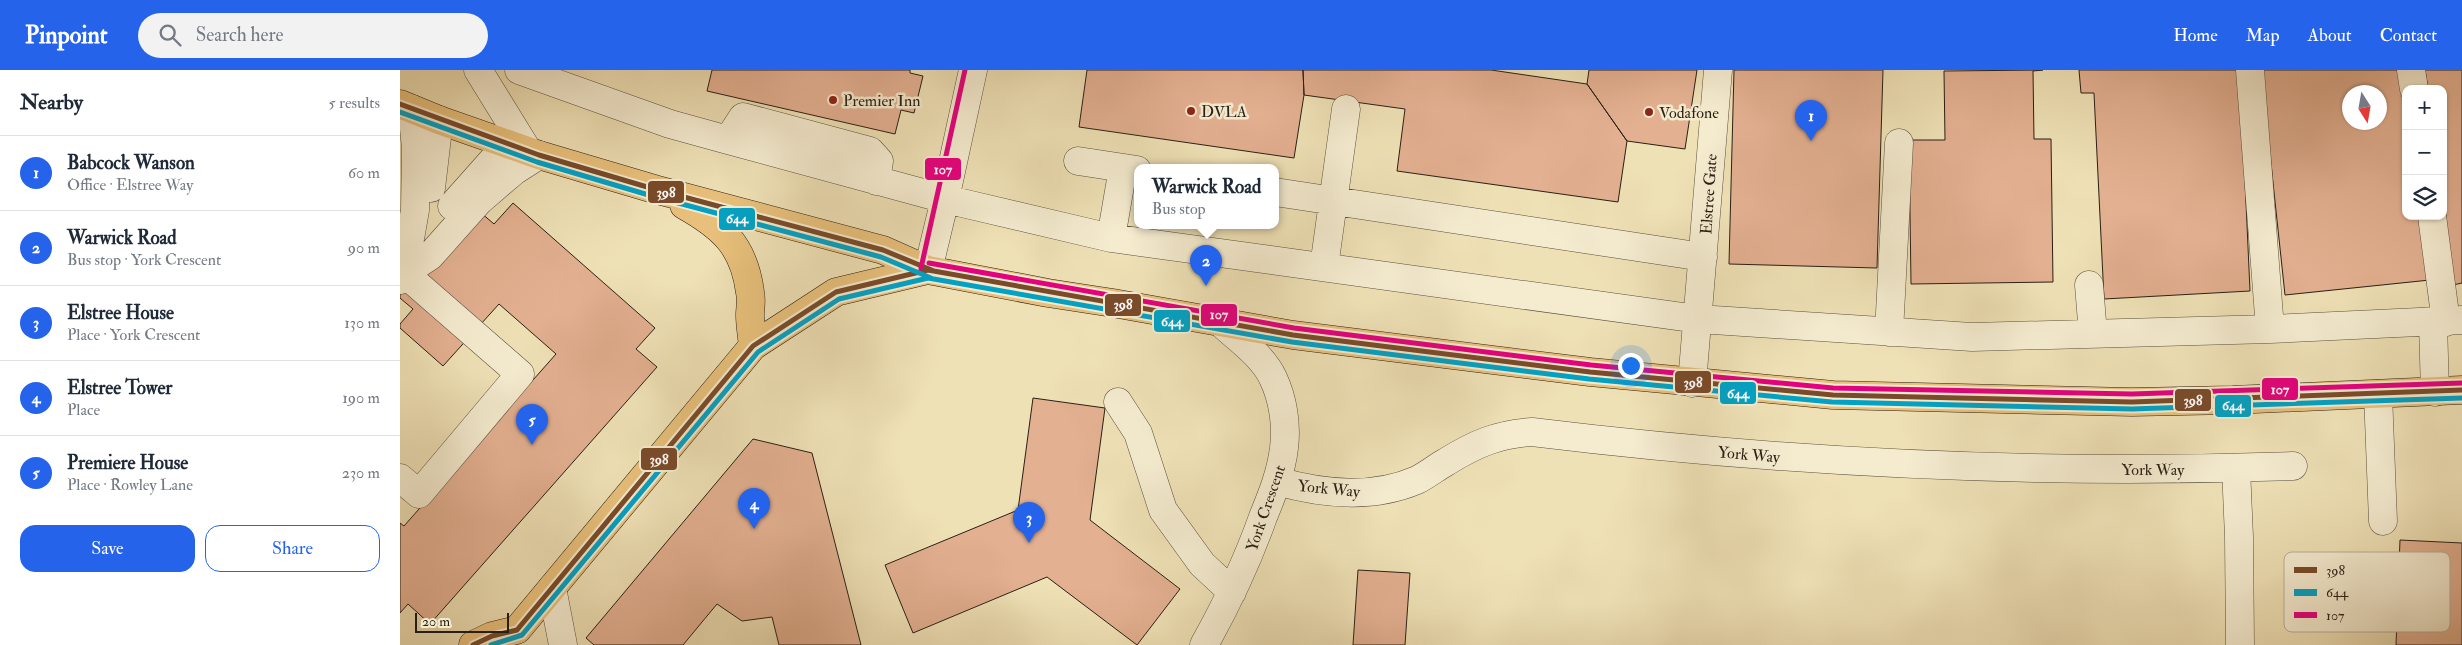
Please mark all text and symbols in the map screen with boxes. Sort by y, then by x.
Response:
search box [138,13,488,58]
text: Pinpoint [25,20,108,51]
icon: search [156,21,184,49]
text: Search here [196,23,283,47]
text: Home [2173,24,2218,47]
text: Map [2246,24,2280,47]
text: About [2308,24,2352,47]
text: Contact [2380,24,2437,47]
north arrow [2342,85,2387,130]
map controls [2402,85,2447,220]
button: + [2402,85,2447,130]
text: Nearby [20,89,83,116]
place label: Premier Inn [843,91,920,111]
text: 5 results [329,93,380,113]
marker: Premier Inn [827,94,839,106]
pin: 1 [1795,100,1827,141]
place label: DVLA [1201,102,1247,122]
place label: Vodafone [1659,103,1719,123]
marker: DVLA [1185,105,1197,117]
marker: Vodafone [1643,106,1655,118]
button: − [2402,130,2447,175]
text: Babcock Wanson [67,151,195,175]
street label: Elstree Gate [1696,153,1722,235]
line badge: 107 [924,157,962,181]
text: 107 [934,161,953,178]
text: 1 [33,163,39,183]
text: 60 m [348,163,380,183]
popup [1134,164,1279,229]
text: Office · Elstree Way [67,175,193,195]
text: Warwick Road [1152,175,1261,199]
button: layers [2402,175,2447,220]
line badge: 398 [647,180,685,204]
text: 398 [656,184,676,201]
text: Bus stop [1152,199,1206,219]
line badge: 644 [718,207,756,231]
text: 644 [726,210,750,227]
text: Warwick Road [67,226,177,250]
text: 2 [32,238,40,258]
text: 90 m [348,238,380,258]
pin: 2 [1190,245,1222,286]
text: Bus stop · York Crescent [67,250,221,270]
line badge: 398 [1104,293,1142,317]
text: 398 [1113,296,1133,313]
text: Elstree House [67,301,174,325]
line badge: 107 [1200,303,1238,327]
text: 107 [1210,306,1229,323]
line badge: 644 [1153,309,1191,333]
text: 3 [33,313,39,333]
text: 130 m [344,313,380,333]
text: 644 [1161,313,1185,330]
text: Place · York Crescent [67,325,200,345]
your location [1618,353,1644,379]
line badge: 398 [1674,370,1712,394]
text: 398 [1683,374,1703,391]
text: Elstree Tower [67,376,172,400]
line badge: 107 [2261,377,2299,401]
line badge: 644 [1719,381,1757,405]
text: 107 [2271,381,2290,398]
text: 644 [1727,385,1751,402]
text: 4 [32,388,40,408]
text: 190 m [342,388,380,408]
line badge: 398 [2174,388,2212,412]
text: 398 [2183,392,2203,409]
line badge: 644 [2214,394,2252,418]
text: 644 [2222,397,2246,414]
text: Place [67,400,100,420]
pin: 5 [516,404,548,445]
street label: York Way [1717,442,1782,468]
line badge: 398 [640,447,678,471]
text: Premiere House [67,451,188,475]
text: 398 [649,451,669,468]
street label: York Way [2122,460,2185,480]
street label: York Crescent [1242,462,1290,554]
text: 5 [32,463,40,483]
text: 230 m [342,463,380,483]
text: Place · Rowley Lane [67,475,193,495]
street label: York Way [1297,476,1362,502]
pin: 4 [738,488,770,529]
pin: 3 [1013,502,1045,543]
button: Save [20,525,195,572]
button: Share [205,525,380,572]
legend [2284,552,2450,632]
text: 398 [2326,562,2346,579]
text: 644 [2326,584,2350,601]
text: 107 [2326,607,2345,624]
scale bar [415,610,509,633]
text: 20 m [422,613,450,630]

